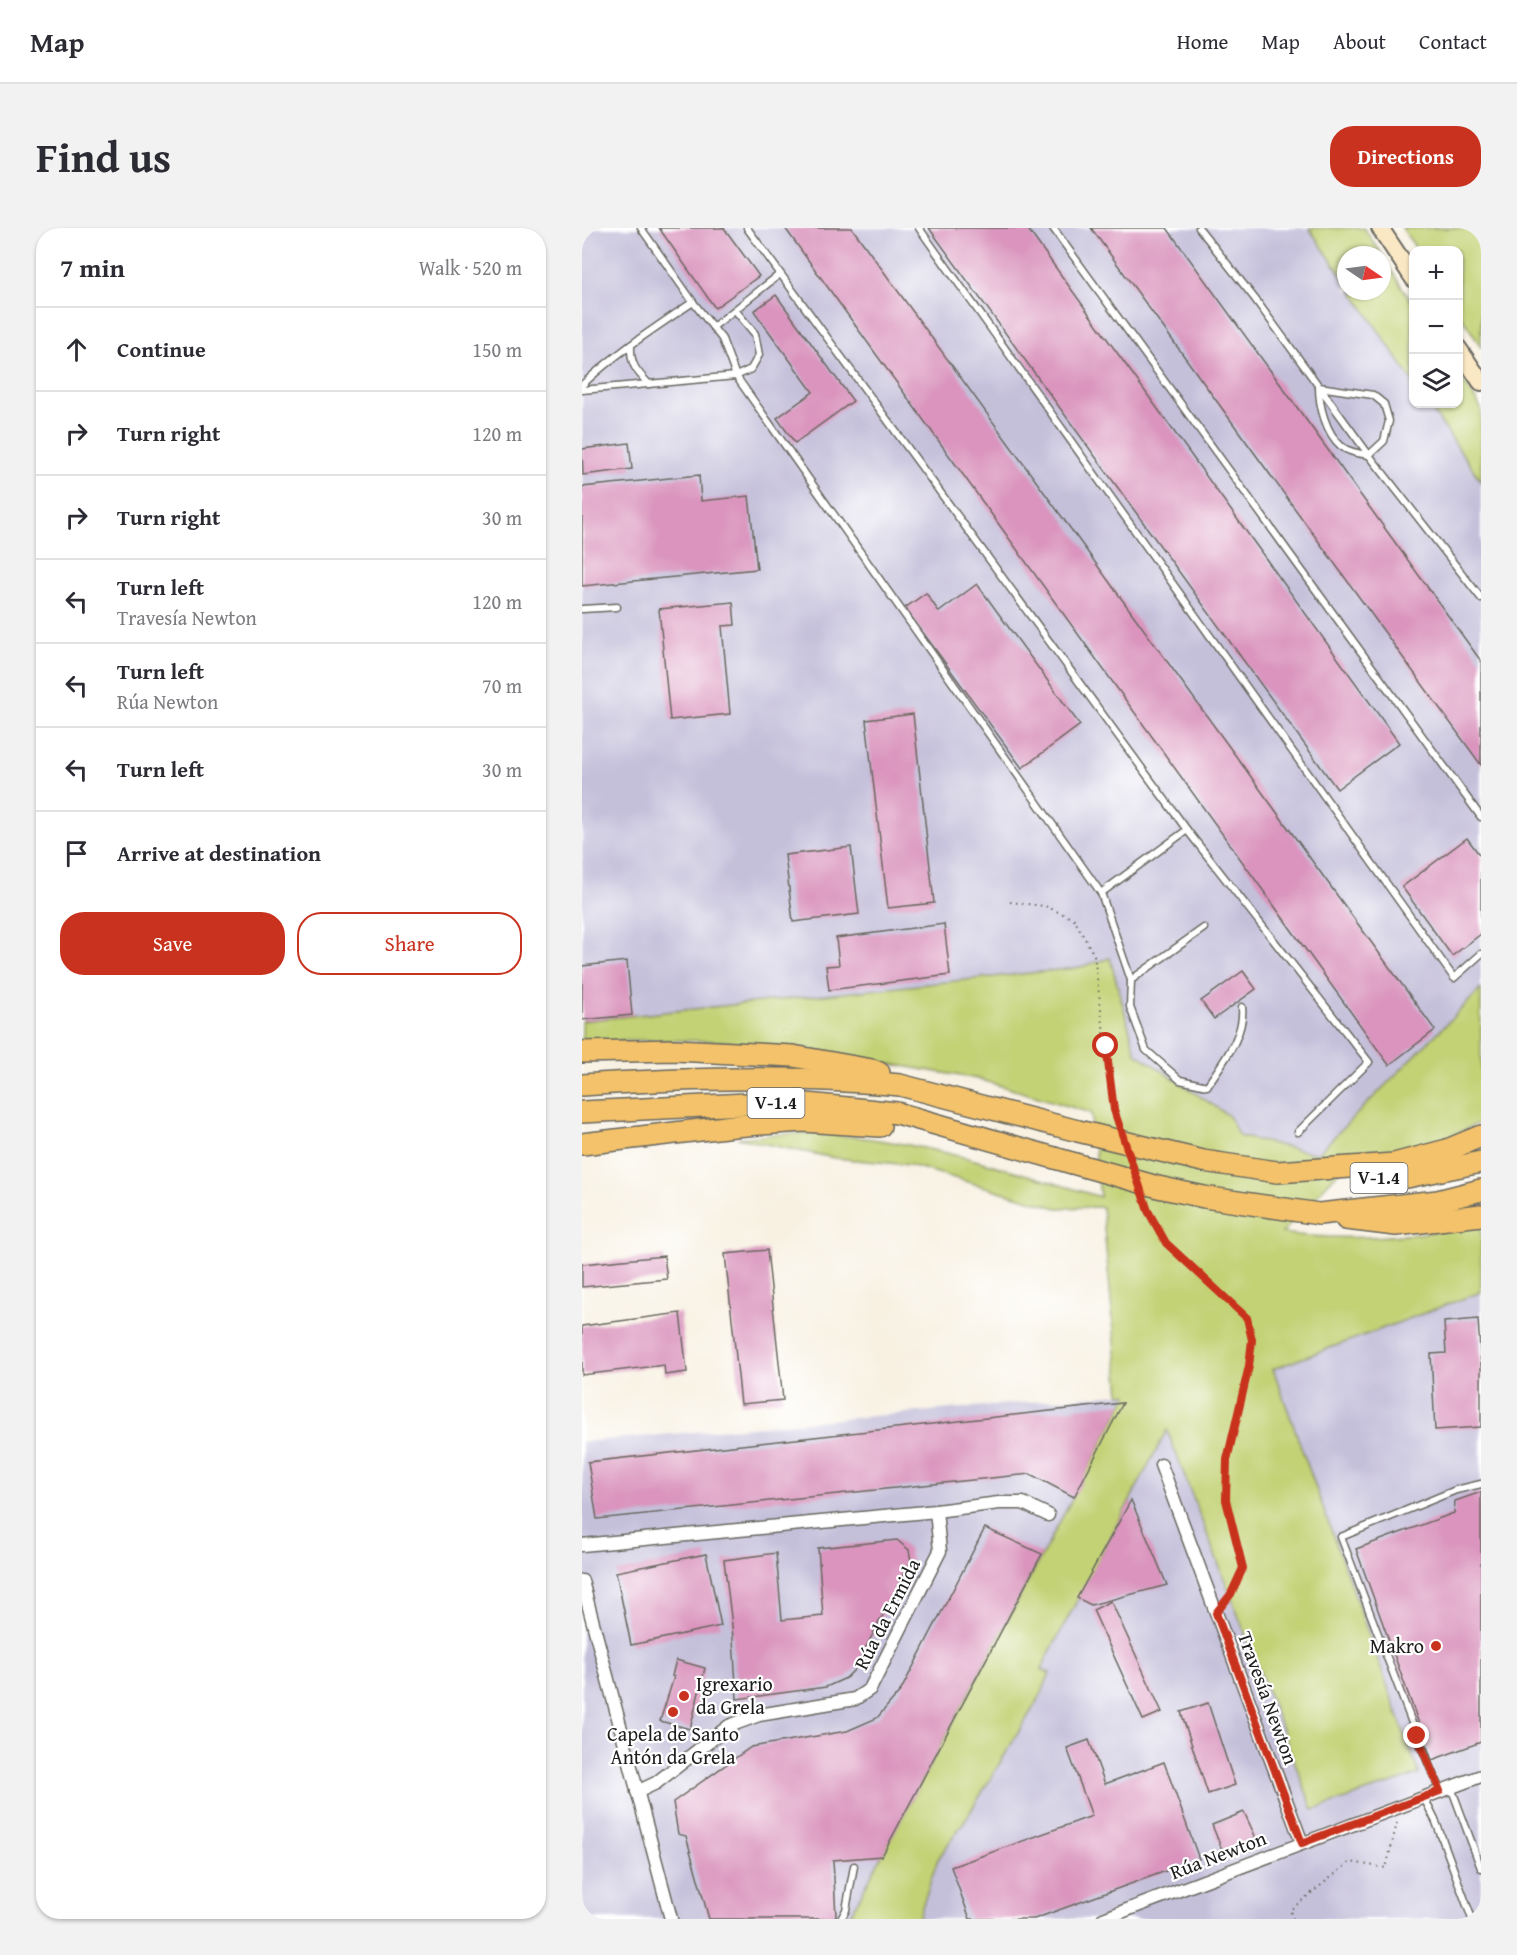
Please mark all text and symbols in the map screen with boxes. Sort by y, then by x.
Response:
text: Map [30,21,84,62]
text: Home [1177,26,1228,57]
text: Map [1261,26,1300,57]
text: About [1333,26,1386,57]
text: Contact [1419,26,1487,57]
text: Find us [36,126,171,187]
button: Directions [1330,126,1481,187]
north arrow [1337,246,1391,300]
map controls [1409,246,1463,408]
button: + [1409,246,1463,300]
text: 7 min [60,248,125,287]
text: Walk · 520 m [419,253,522,282]
button: − [1409,300,1463,354]
icon: ahead [60,333,93,366]
text: Continue [117,333,206,365]
text: 150 m [472,335,522,364]
button: layers [1409,354,1463,408]
icon: right [60,417,93,450]
text: Turn right [117,417,220,449]
text: 120 m [472,419,522,448]
icon: right [60,501,93,534]
text: Turn right [117,501,220,533]
text: 30 m [482,503,522,532]
text: Turn left [117,571,204,603]
icon: left [60,585,93,618]
text: 120 m [472,587,522,616]
text: Travesía Newton [117,603,257,632]
text: Turn left [117,655,204,687]
icon: left [60,669,93,702]
text: 70 m [482,671,522,700]
text: Rúa Newton [117,687,218,716]
icon: left [60,753,93,786]
text: Turn left [117,753,204,785]
text: 30 m [482,755,522,784]
icon: arrive [60,837,93,870]
text: Arrive at destination [117,837,321,869]
button: Save [60,912,285,975]
button: Share [297,912,522,975]
route start [1092,1032,1118,1058]
road number: V-1.4 [748,1088,804,1118]
road number: V-1.4 [1350,1163,1408,1193]
street label: Rúa da Ermida [846,1553,927,1674]
street label: Travesía Newton [1231,1627,1306,1768]
place label: Makro [1370,1631,1424,1660]
marker: Makro [1429,1639,1443,1653]
place label: Igrexario da Grela [696,1669,773,1721]
marker: Igrexario da Grela [677,1689,691,1703]
marker: Capela de Santo Antón da Grela [666,1705,680,1719]
place label: Capela de Santo Antón da Grela [607,1719,739,1771]
route end [1403,1722,1429,1748]
street label: Rúa Newton [1165,1823,1270,1886]

